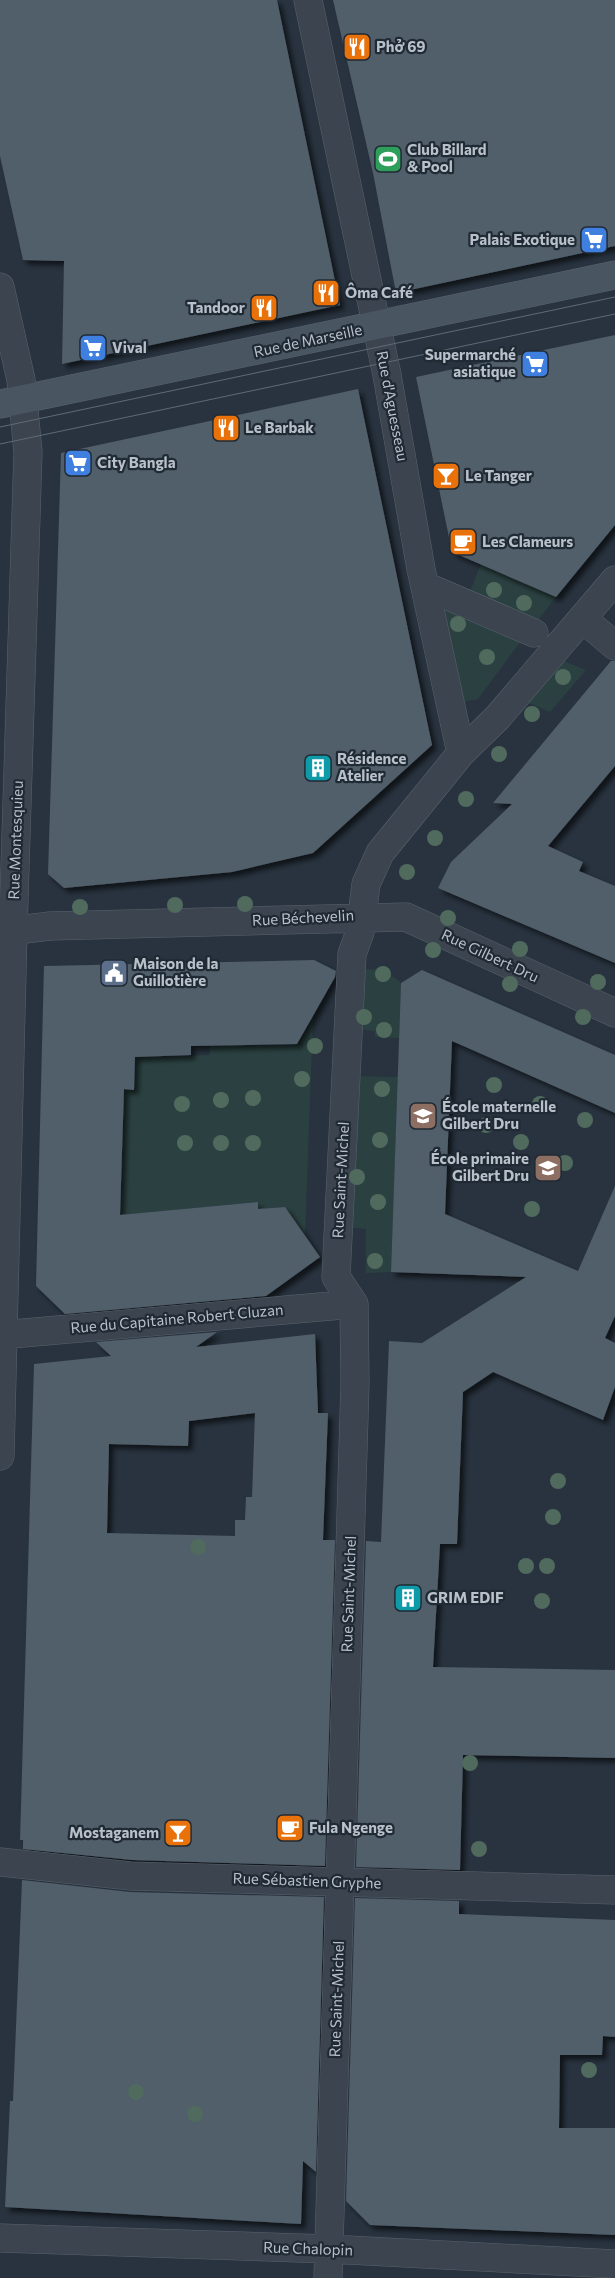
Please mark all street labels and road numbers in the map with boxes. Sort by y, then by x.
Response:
street label: Rue de Marseille [252,320,364,360]
street label: Rue d'Aguesseau [373,349,413,463]
street label: Rue Montesquieu [4,780,26,900]
street label: Rue Béchevelin [252,905,354,929]
street label: Rue Gilbert Dru [439,925,542,985]
street label: Rue Saint-Michel [328,1121,352,1239]
street label: Rue du Capitaine Robert Cluzan [70,1300,284,1336]
street label: Rue Saint-Michel [337,1535,359,1653]
street label: Rue Sébastien Gryphe [232,1868,382,1892]
street label: Rue Saint-Michel [325,1940,347,2058]
street label: Rue Chalopin [263,2237,353,2259]

